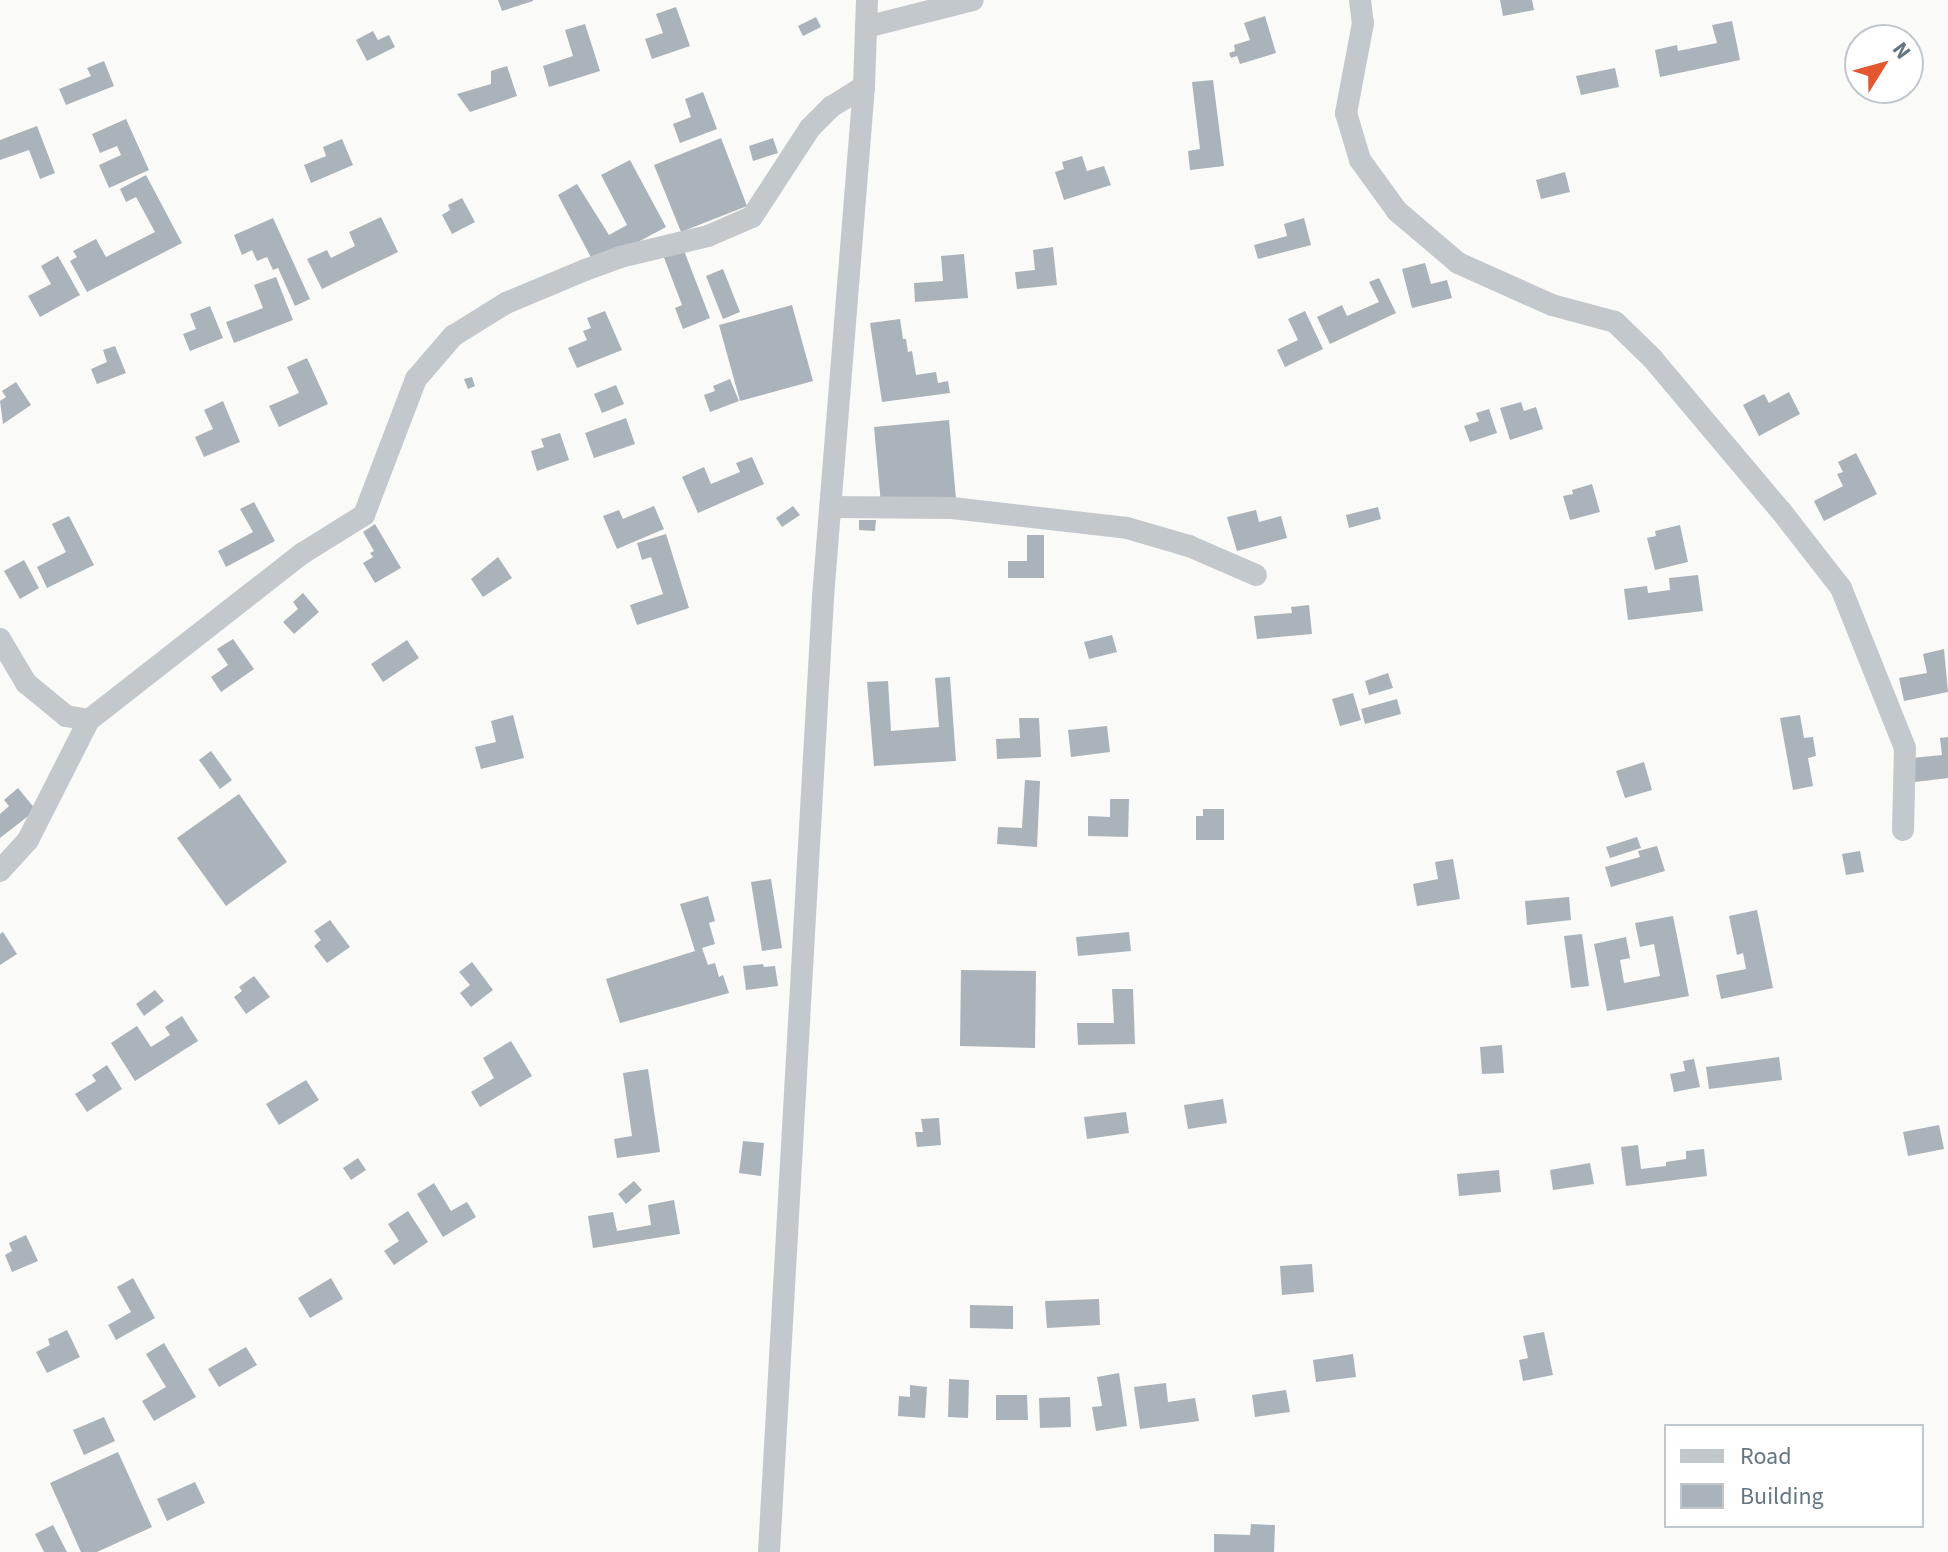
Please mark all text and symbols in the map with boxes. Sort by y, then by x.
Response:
north arrow [1844,24,1924,104]
text: N [1884,35,1919,66]
legend [1664,1424,1924,1528]
text: Road [1740,1439,1792,1474]
text: Building [1740,1479,1824,1514]

